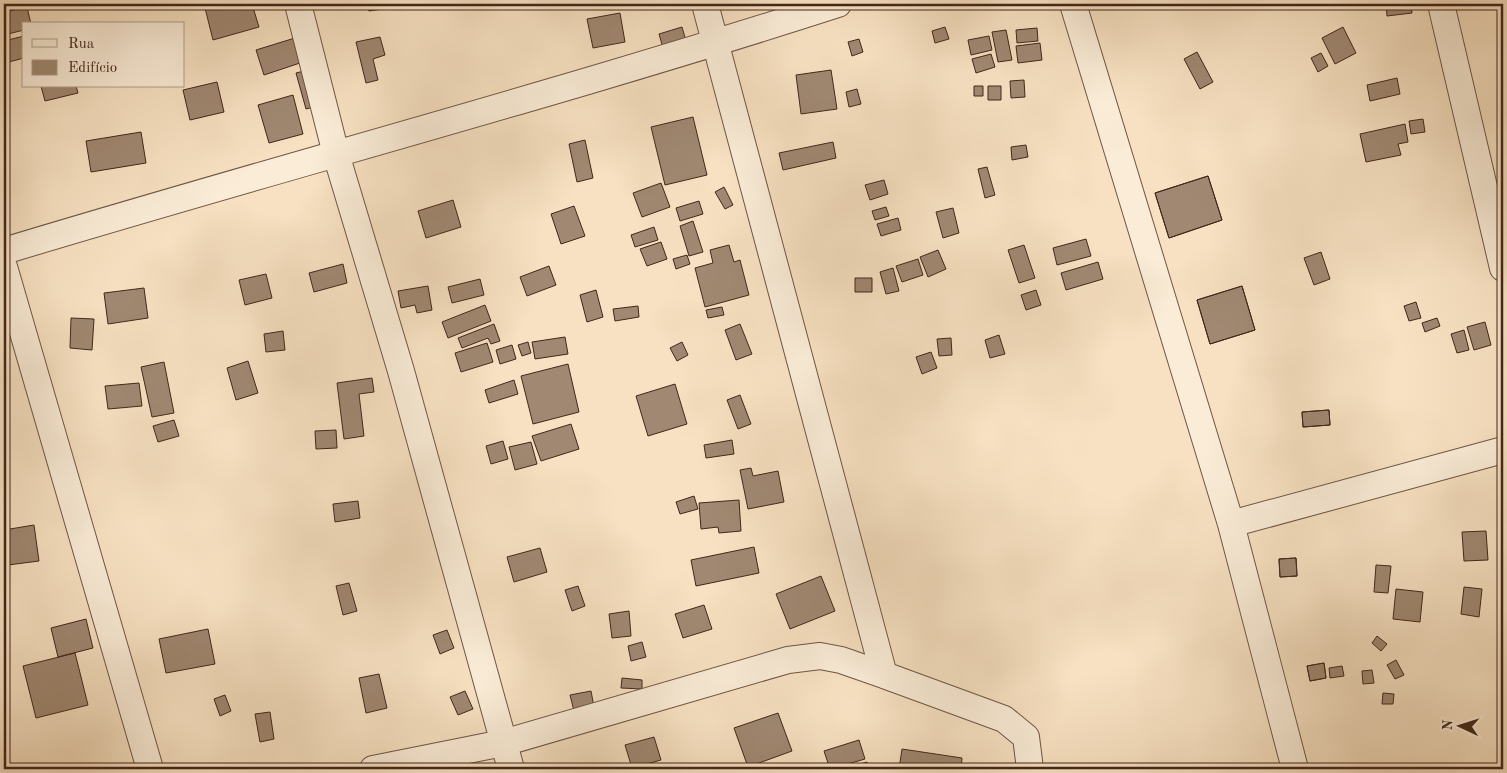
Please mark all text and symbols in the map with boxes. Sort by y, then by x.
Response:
legend [22,22,185,88]
text: Rua [68,37,95,52]
text: Edifício [68,61,117,76]
north arrow [1434,700,1484,750]
text: N [1441,719,1455,731]

